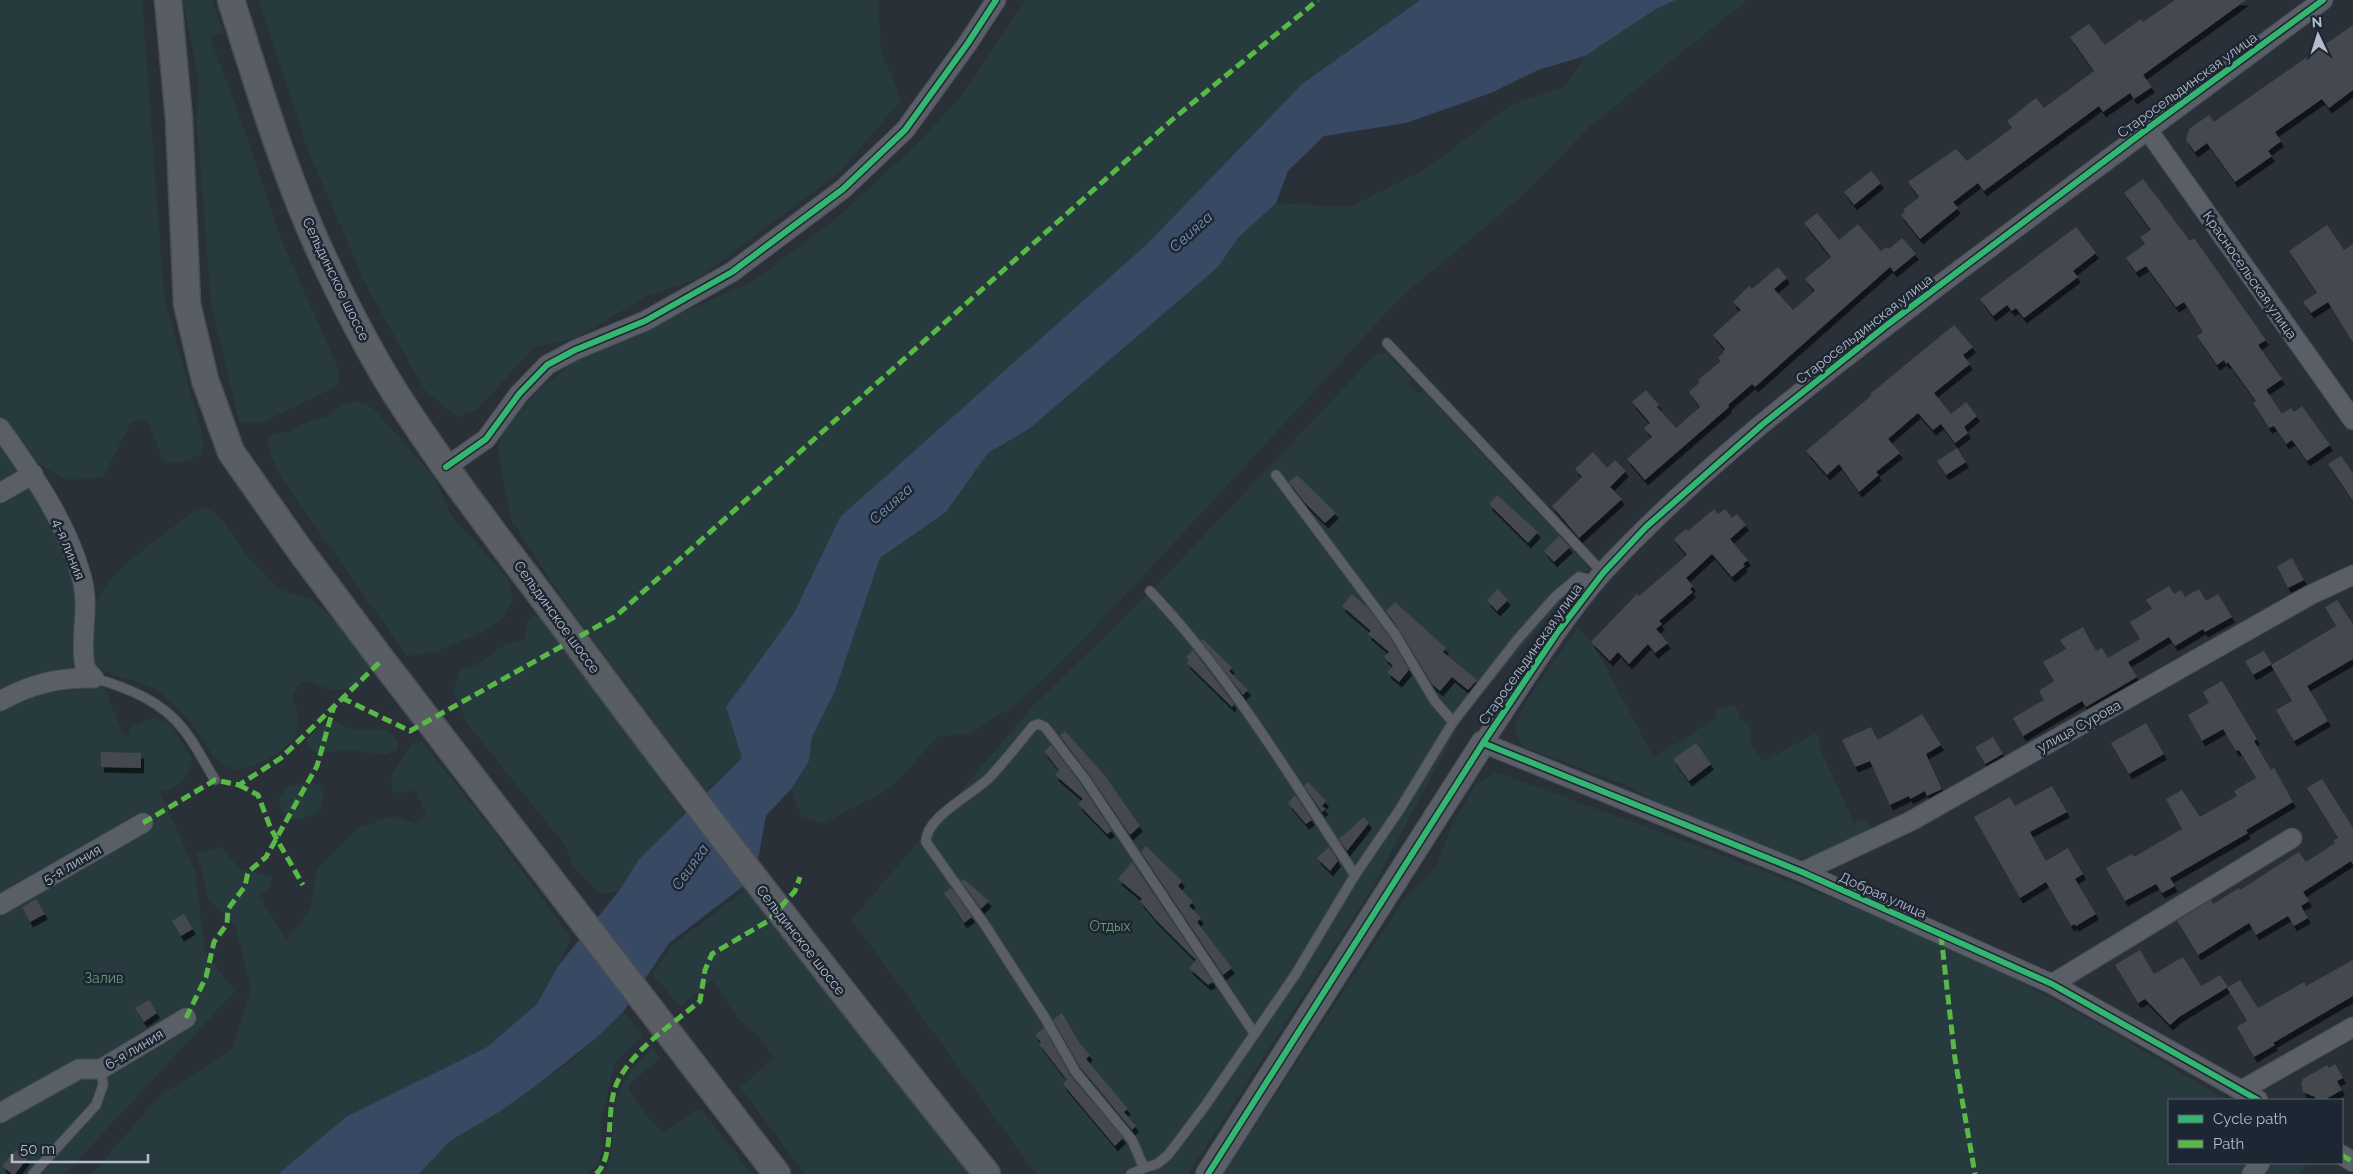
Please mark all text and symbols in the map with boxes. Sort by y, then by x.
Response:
north arrow [2293,10,2343,60]
text: N [2311,14,2323,30]
street label: Старосельдинская улица [2114,29,2260,141]
water label: Свияга [1166,208,1216,256]
street label: Красносельская улица [2200,208,2300,342]
street label: Сельдинское шоссе [299,215,373,343]
street label: Старосельдинская улица [1793,271,1935,387]
water label: Свияга [866,480,916,528]
street label: 4-я линия [50,516,88,582]
street label: Сельдинское шоссе [511,558,603,676]
street label: Старосельдинская улица [1475,580,1585,728]
street label: улица Сурова [2035,697,2123,755]
street label: 5-я линия [40,841,104,887]
water label: Свияга [668,841,712,893]
street label: Добрая улица [1837,869,1929,921]
street label: Сельдинское шоссе [753,882,849,998]
park label: Отдых [1089,918,1131,934]
park label: Залив [84,970,124,986]
street label: 6-я линия [102,1025,166,1073]
legend [2168,1099,2343,1164]
text: Cycle path [2213,1110,2287,1128]
scale bar [12,1132,149,1164]
text: Path [2213,1135,2244,1153]
text: 50 m [20,1140,55,1158]

